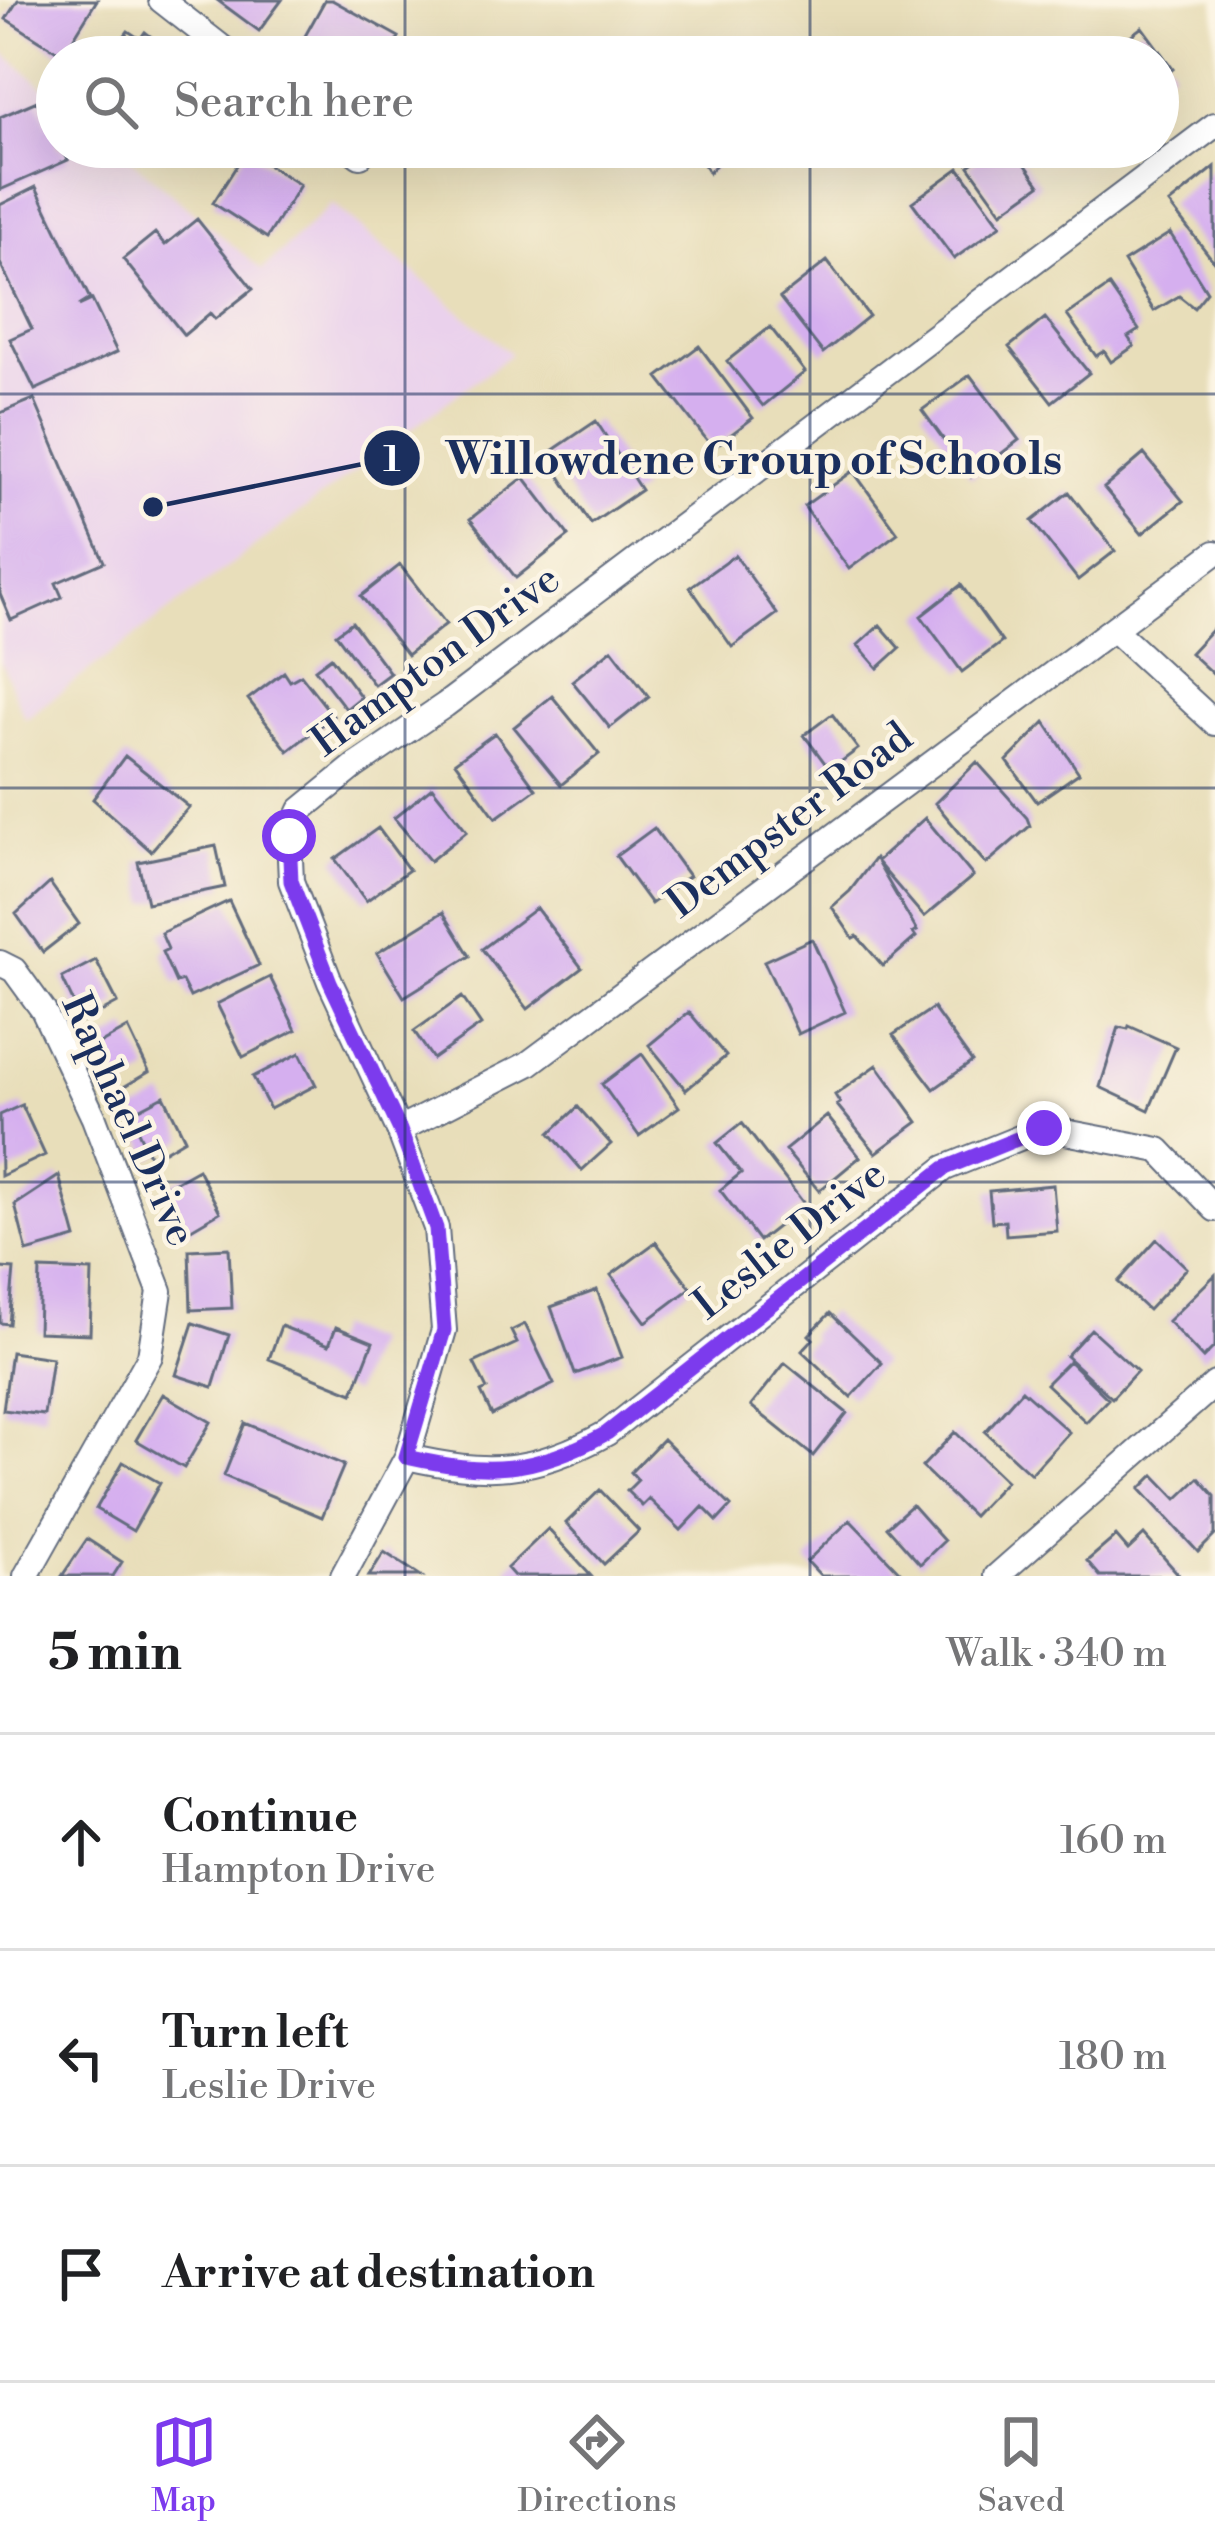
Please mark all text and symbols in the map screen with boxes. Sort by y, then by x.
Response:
search box [36,36,1179,168]
icon: search [78,69,144,135]
text: Search here [174,74,414,131]
callout: Willowdene Group of Schools [362,418,1086,499]
text: Willowdene Group of Schools [445,432,1062,489]
text: 1 [383,438,401,483]
street label: Hampton Drive [301,553,571,769]
street label: Dempster Road [657,711,923,930]
route start [262,809,316,863]
street label: Raphael Drive [49,985,207,1255]
route end [1017,1101,1071,1155]
street label: Leslie Drive [683,1148,897,1332]
text: 5 min [48,1622,182,1686]
text: Walk · 340 m [947,1630,1167,1679]
text: Continue [162,1789,358,1846]
icon: ahead [48,1809,114,1875]
text: 160 m [1060,1817,1167,1866]
text: Hampton Drive [162,1846,435,1895]
text: Turn left [162,2005,348,2062]
icon: left [48,2025,114,2091]
text: 180 m [1059,2033,1167,2082]
text: Leslie Drive [162,2062,376,2111]
icon: arrive [48,2241,114,2307]
text: Arrive at destination [162,2245,595,2302]
tab: Map [151,2409,217,2522]
tab: Directions [518,2409,677,2522]
tab: Saved [978,2409,1064,2522]

